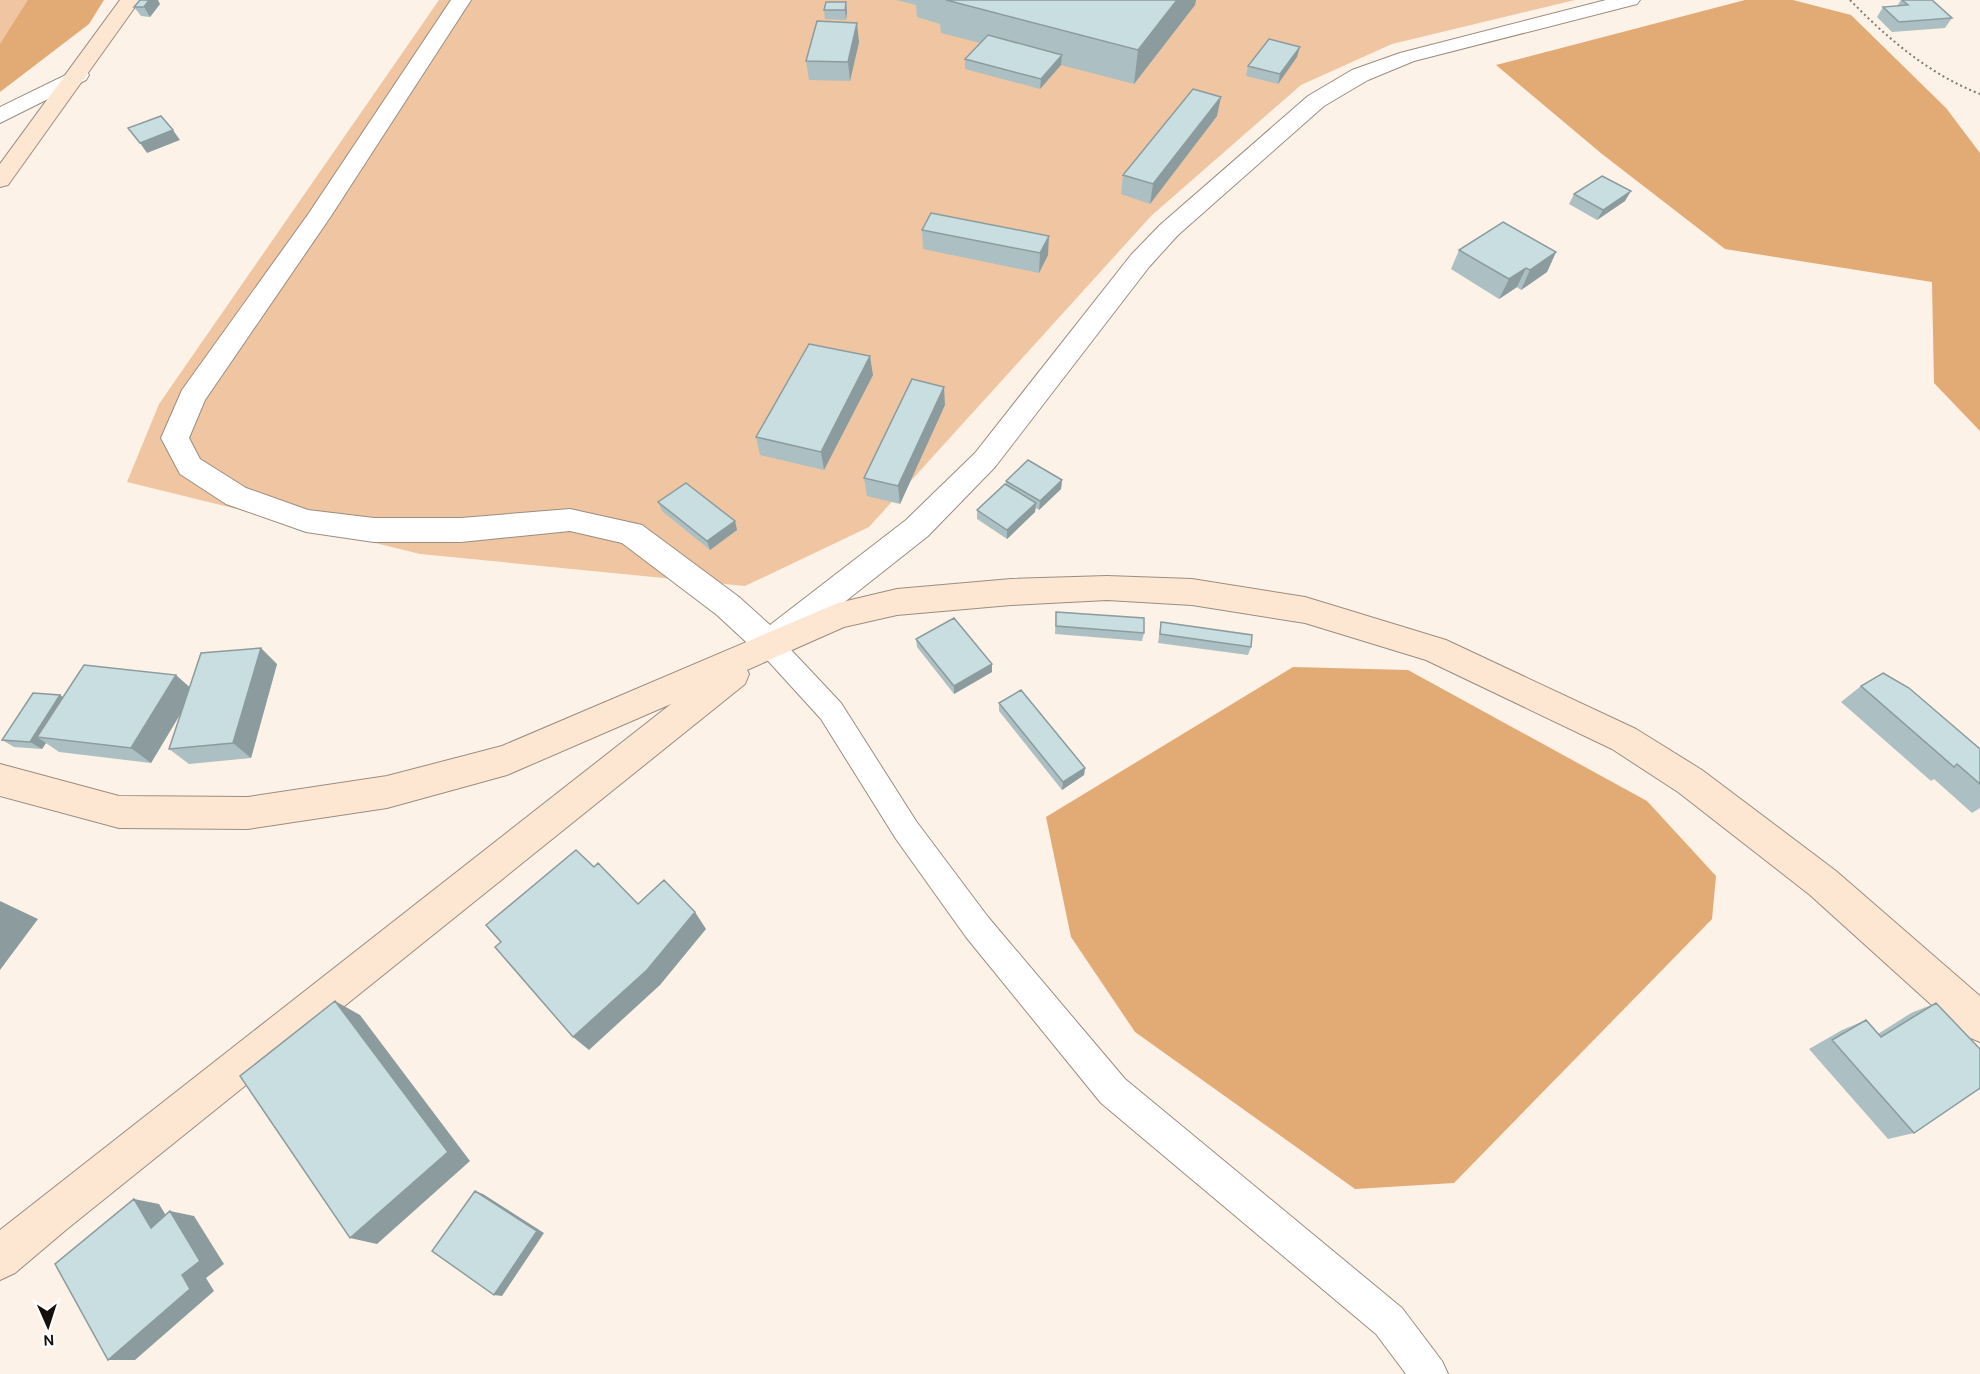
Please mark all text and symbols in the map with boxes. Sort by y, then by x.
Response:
north arrow [18,1296,78,1356]
text: N [43,1331,55,1350]

